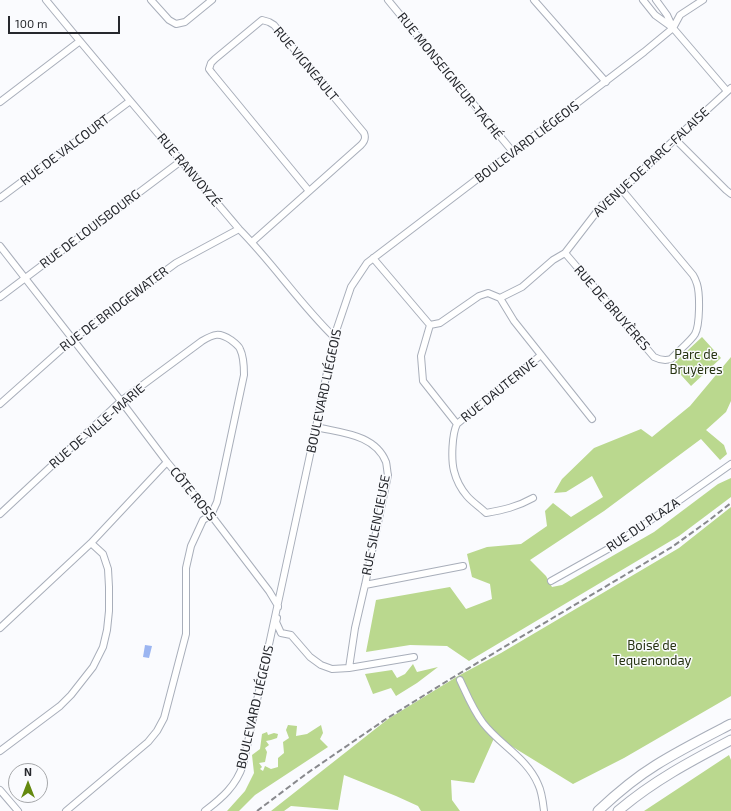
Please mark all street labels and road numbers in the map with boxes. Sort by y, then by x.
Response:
street label: RUE MONSEIGNEUR-TACHÉ [394,9,506,143]
street label: RUE VIGNEAULT [270,24,342,104]
street label: BOULEVARD LIÉGEOIS [472,98,582,186]
street label: AVENUE DE PARC-FALAISE [590,104,712,220]
street label: RUE DE VALCOURT [17,111,113,189]
street label: RUE RANVOYZÉ [154,130,224,210]
street label: RUE DE LOUISBOURG [37,186,143,272]
street label: RUE DE BRUYÈRES [571,262,653,354]
street label: RUE DE BRIDGEWATER [57,263,171,355]
street label: BOULEVARD LIÉGEOIS [303,327,345,455]
street label: RUE DAUTERIVE [458,354,540,426]
street label: RUE DE VILLE-MARIE [46,380,148,472]
street label: CÔTE ROSS [167,464,219,524]
street label: RUE SILENCIEUSE [359,473,393,577]
street label: RUE DU PLAZA [603,495,683,555]
street label: BOULEVARD LIÉGEOIS [233,644,277,770]

